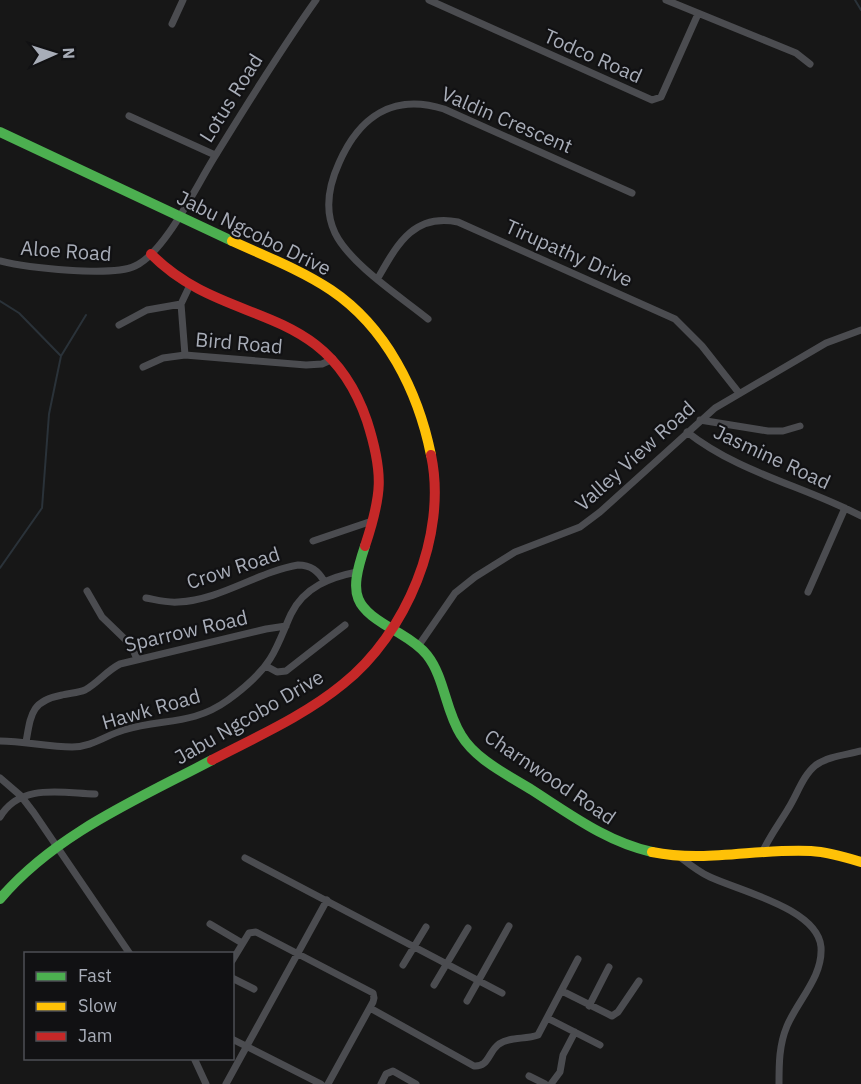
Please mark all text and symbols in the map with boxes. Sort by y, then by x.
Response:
street label: Todco Road [540,22,647,89]
north arrow [24,24,84,84]
text: N [59,47,79,60]
street label: Lotus Road [193,48,268,147]
street label: Valdin Crescent [437,80,577,159]
street label: Jabu Ngcobo Drive [173,184,336,282]
street label: Tirupathy Drive [501,212,637,293]
street label: Aloe Road [20,234,112,267]
street label: Bird Road [194,325,284,360]
street label: Valley View Road [569,394,700,517]
street label: Jasmine Road [709,418,835,495]
street label: Crow Road [183,540,283,595]
street label: Sparrow Road [122,603,250,658]
street label: Jabu Ngcobo Drive [169,663,328,770]
street label: Hawk Road [98,682,203,735]
street label: Charnwood Road [479,723,621,831]
legend [24,952,234,1060]
text: Fast [78,964,112,987]
text: Slow [78,994,117,1017]
text: Jam [78,1024,113,1047]

